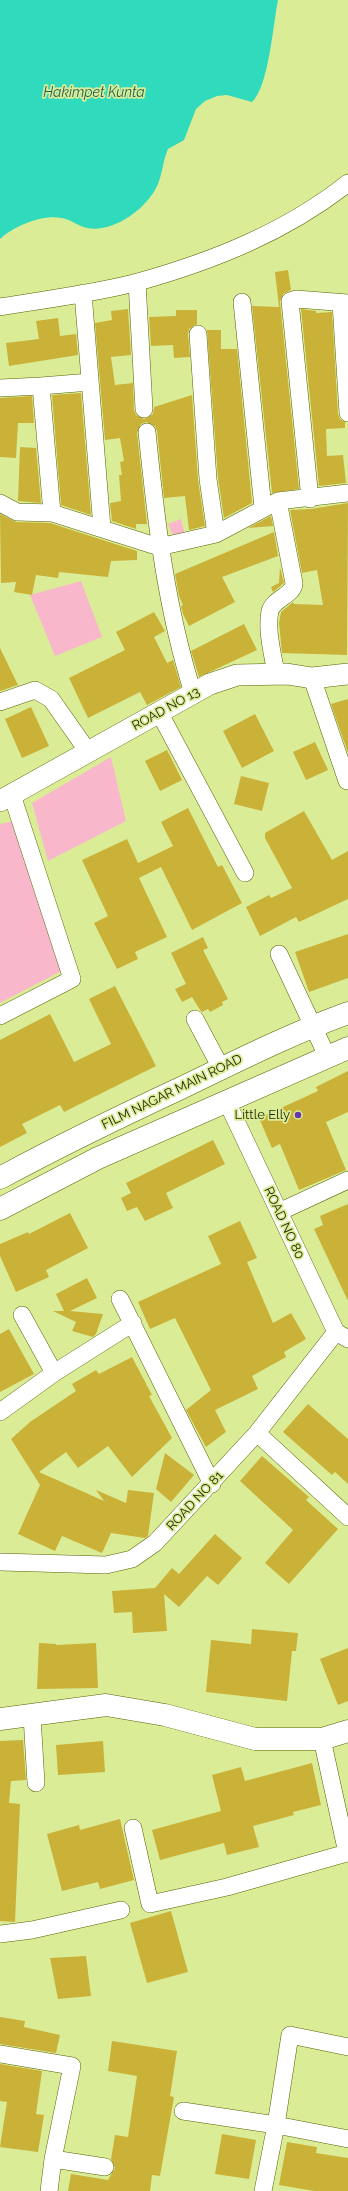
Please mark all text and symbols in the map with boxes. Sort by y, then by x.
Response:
water label: Hakimpet Kunta [43,85,145,101]
street label: ROAD NO 13 [129,684,203,734]
street label: FILM NAGAR MAIN ROAD [99,1051,245,1133]
place label: Little Elly [235,1107,290,1123]
marker: Little Elly [293,1110,303,1120]
street label: ROAD NO 80 [260,1184,308,1262]
street label: ROAD NO 81 [163,1468,227,1534]

